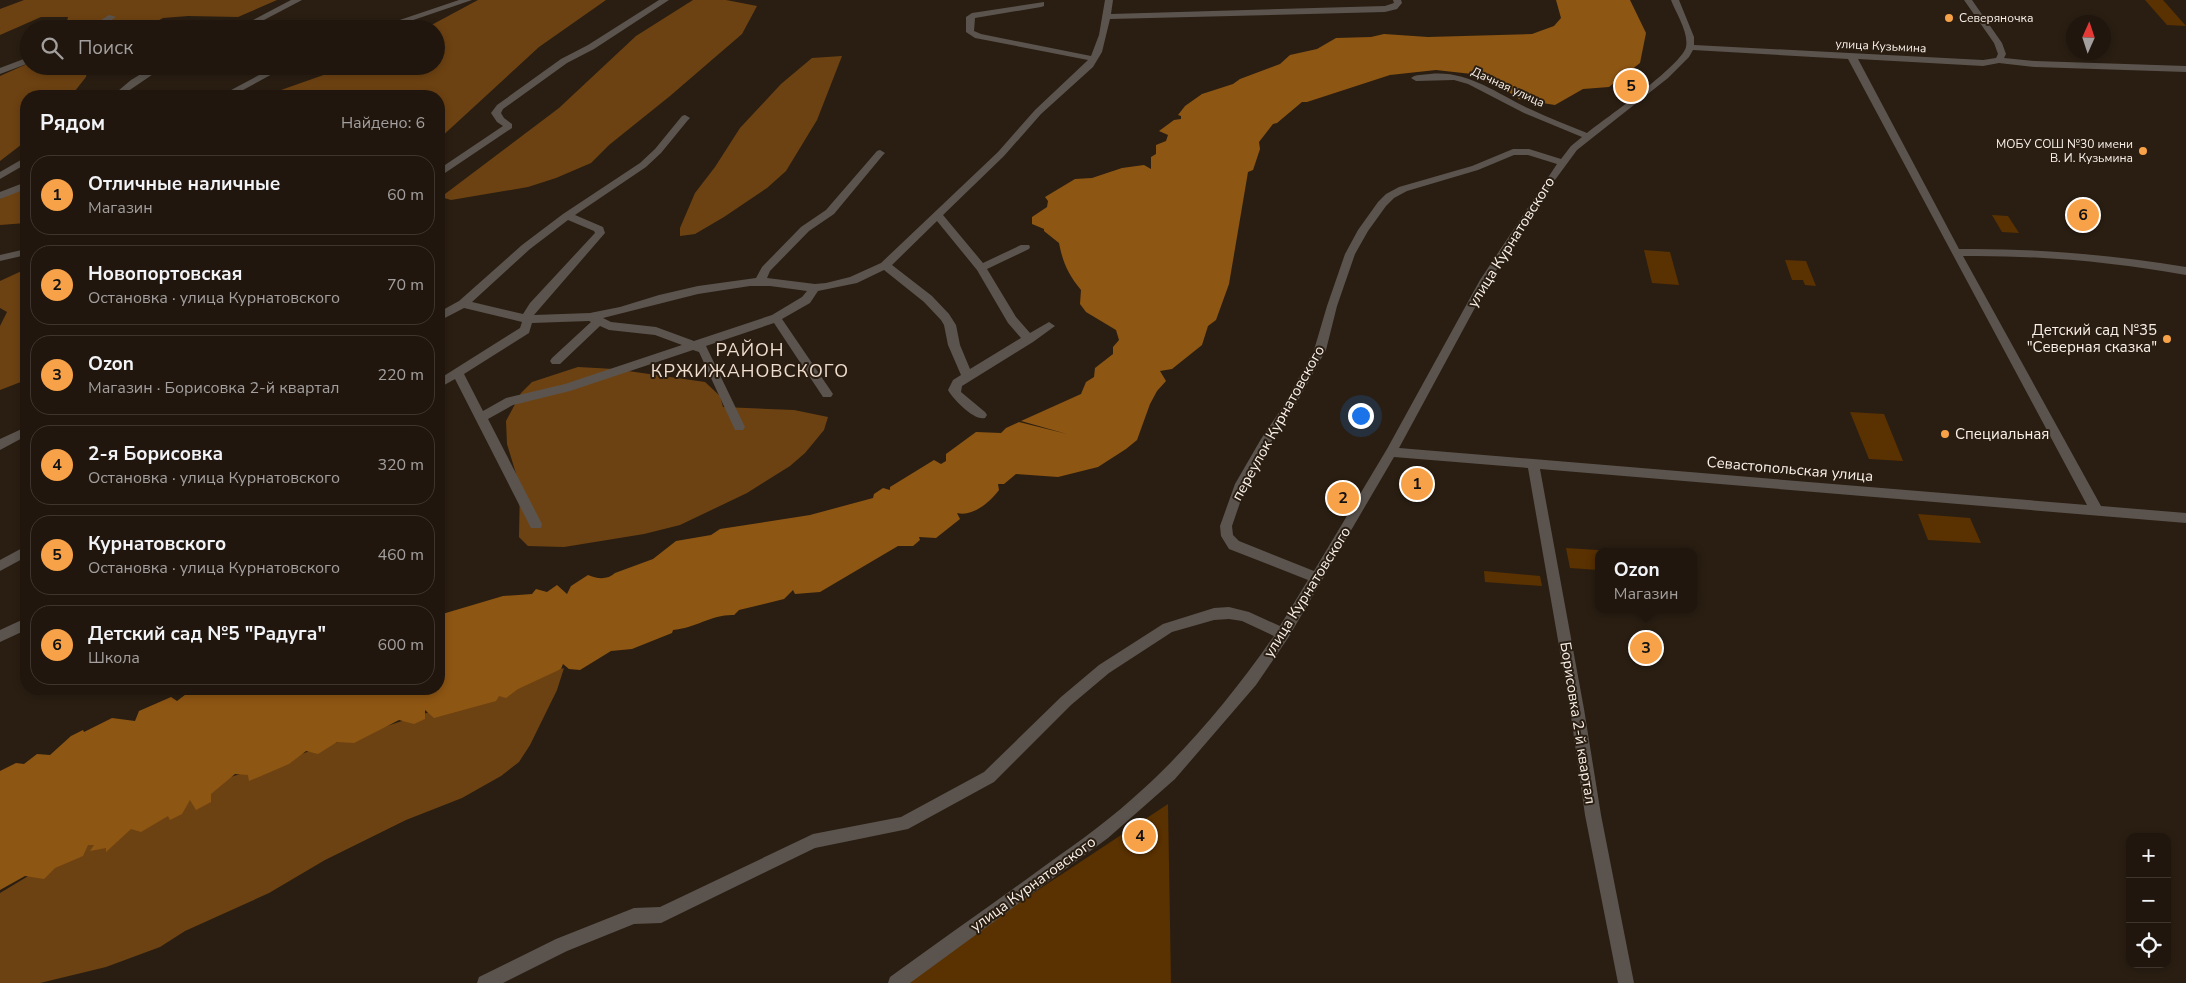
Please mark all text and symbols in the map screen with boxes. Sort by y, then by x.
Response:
place label: Северяночка [1959,10,2033,26]
marker: Северяночка [1943,12,1955,24]
north arrow [2066,15,2111,60]
search box [20,20,445,75]
icon: search [38,34,66,62]
text: Поиск [78,35,133,61]
street label: улица Кузьмина [1835,36,1927,56]
street label: Дачная улица [1469,63,1547,111]
pin: 5 [1615,67,1647,105]
text: Рядом [40,109,105,137]
text: Найдено: 6 [341,112,425,134]
place label: МОБУ СОШ №30 имени В. И. Кузьмина [1996,136,2133,166]
marker: МОБУ СОШ №30 имени В. И. Кузьмина [2137,145,2149,157]
text: Отличные наличные [88,171,280,197]
street label: улица Курнатовского [1463,173,1559,311]
text: 1 [52,184,62,206]
text: 60 m [387,184,424,206]
pin: 6 [2067,196,2099,234]
text: Магазин [88,197,153,219]
text: Новопортовская [88,261,242,287]
text: 2 [52,274,62,296]
text: 70 m [387,274,424,296]
text: Остановка · улица Курнатовского [88,287,340,309]
place label: Детский сад №35 "Северная сказка" [2027,320,2157,357]
marker: Детский сад №35 "Северная сказка" [2161,333,2173,345]
district label: РАЙОН КРЖИЖАНОВСКОГО [651,338,849,383]
street label: переулок Курнатовского [1227,342,1329,504]
text: Ozon [88,351,134,377]
text: 3 [52,364,62,386]
text: 220 m [377,364,424,386]
text: Магазин · Борисовка 2-й квартал [88,377,339,399]
your location [1348,403,1374,429]
place label: Специальная [1955,424,2049,444]
marker: Специальная [1939,428,1951,440]
text: 2-я Борисовка [88,441,223,467]
street label: Севастопольская улица [1706,452,1874,486]
text: 4 [52,454,62,476]
text: 320 m [377,454,424,476]
pin: 1 [1401,465,1433,503]
text: Остановка · улица Курнатовского [88,467,340,489]
pin: 2 [1327,479,1359,517]
street label: улица Курнатовского [1259,523,1355,661]
text: Курнатовского [88,531,226,557]
text: 5 [52,544,62,566]
text: 460 m [377,544,424,566]
popup [1595,548,1697,613]
text: Остановка · улица Курнатовского [88,557,340,579]
text: Ozon [1614,557,1660,583]
text: Магазин [1614,583,1678,605]
text: Детский сад №5 "Радуга" [88,621,326,647]
pin: 3 [1630,629,1662,667]
text: 6 [52,634,62,656]
text: 600 m [377,634,424,656]
street label: Борисовка 2-й квартал [1555,640,1601,806]
text: Школа [88,647,140,669]
pin: 4 [1124,817,1156,855]
street label: улица Курнатовского [966,832,1100,936]
map controls [2126,833,2171,968]
button: + [2126,833,2171,878]
button: − [2126,878,2171,923]
button: locate [2126,923,2171,968]

